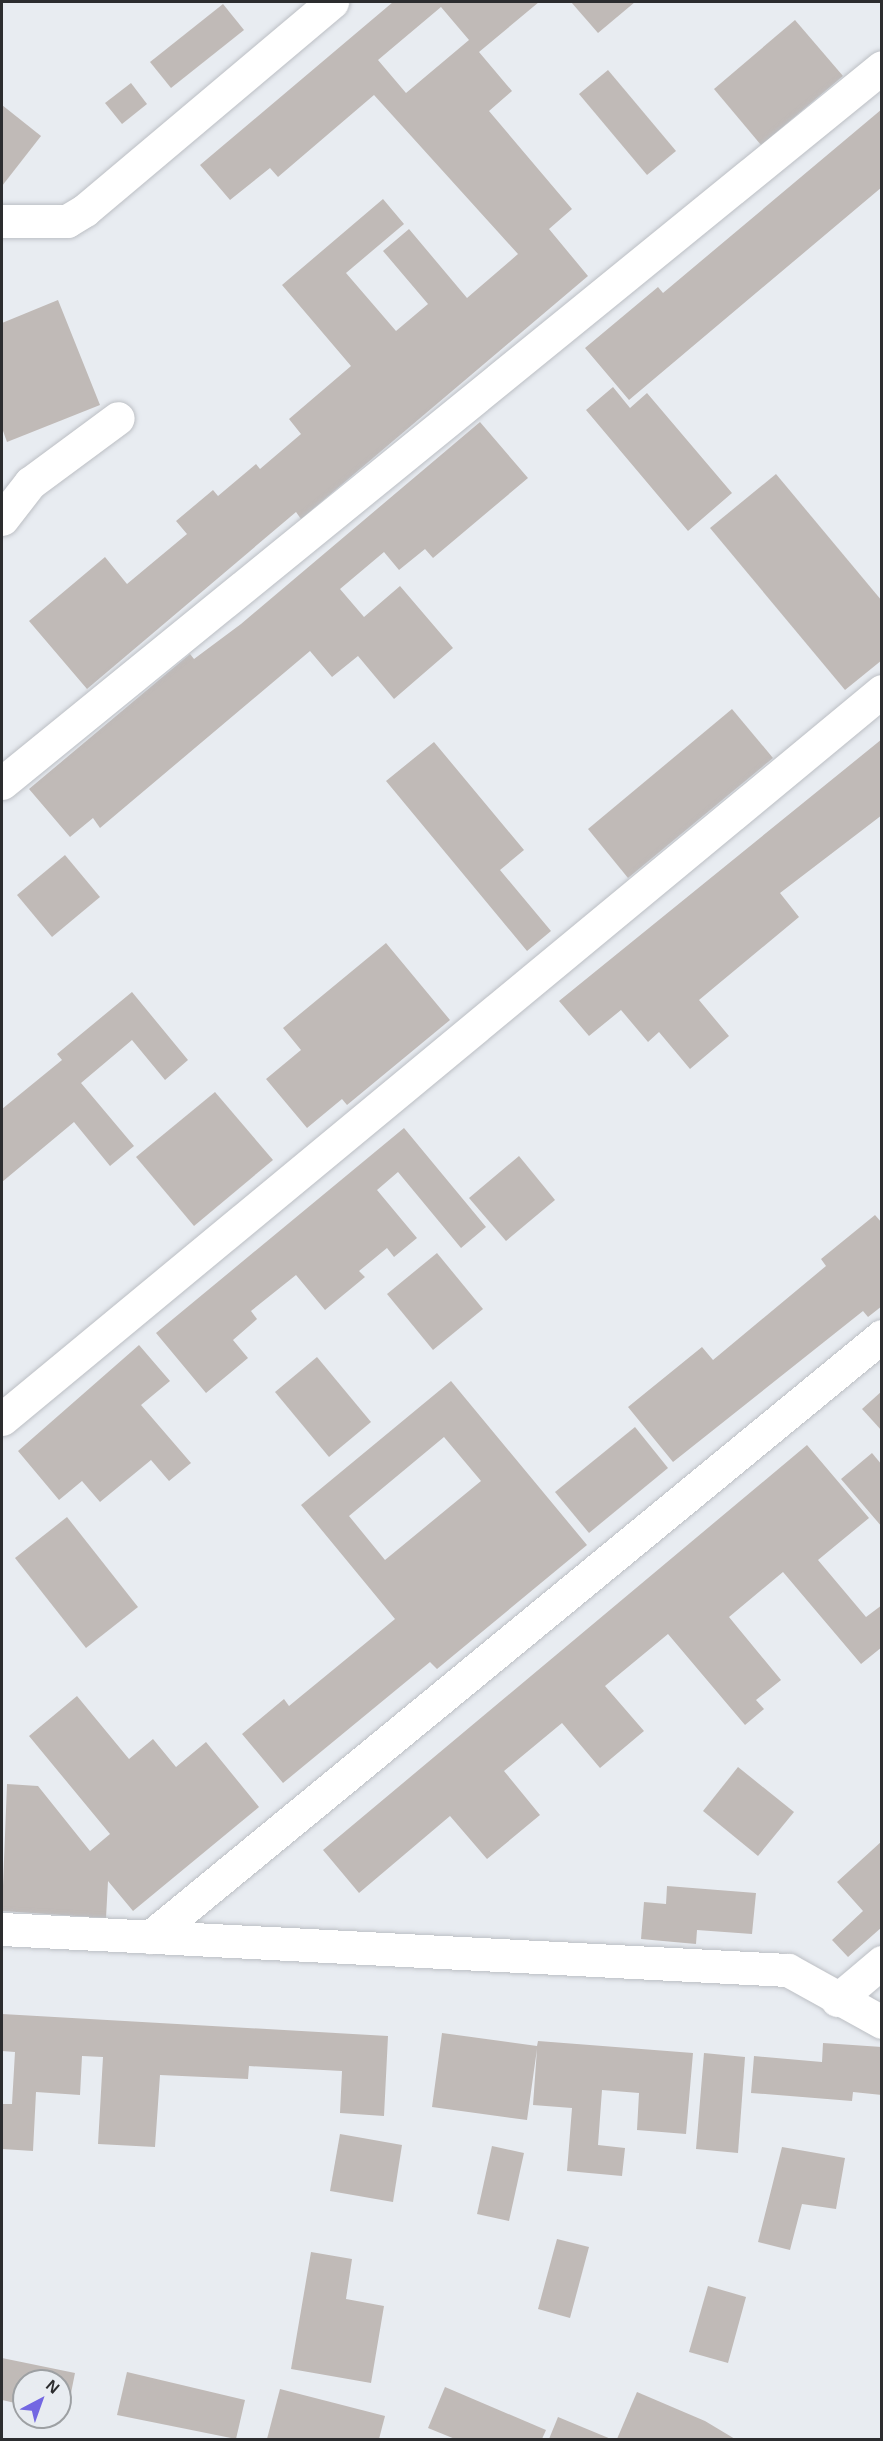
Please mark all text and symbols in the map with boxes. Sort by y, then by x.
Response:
north arrow [12,2369,72,2429]
text: N [43,2376,63,2397]

